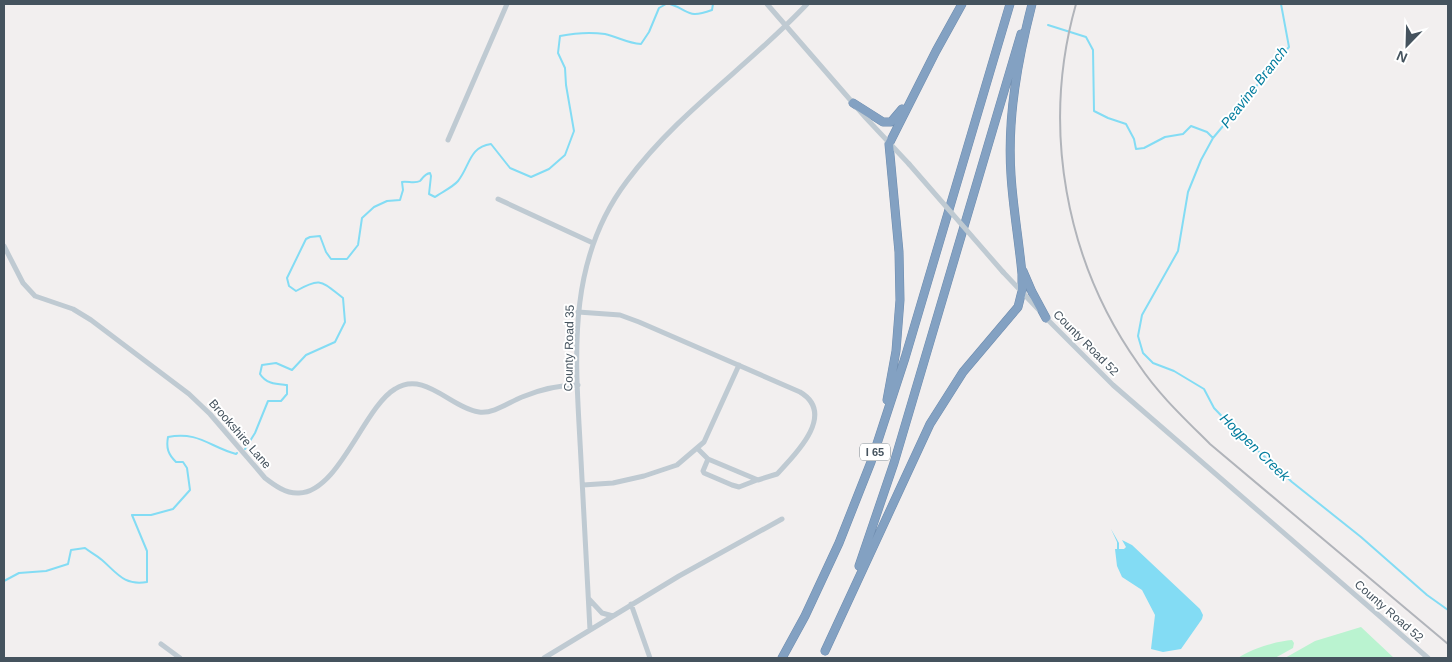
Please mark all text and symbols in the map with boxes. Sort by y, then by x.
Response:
north arrow [1382,20,1432,70]
water label: Peavine Branch [1217,43,1291,131]
text: N [1394,48,1410,66]
street label: County Road 35 [561,304,577,391]
street label: County Road 52 [1050,307,1122,379]
street label: Brookshire Lane [206,396,274,472]
water label: Hogpen Creek [1217,410,1294,485]
road number: I 65 [860,444,890,461]
street label: County Road 52 [1352,577,1427,645]

